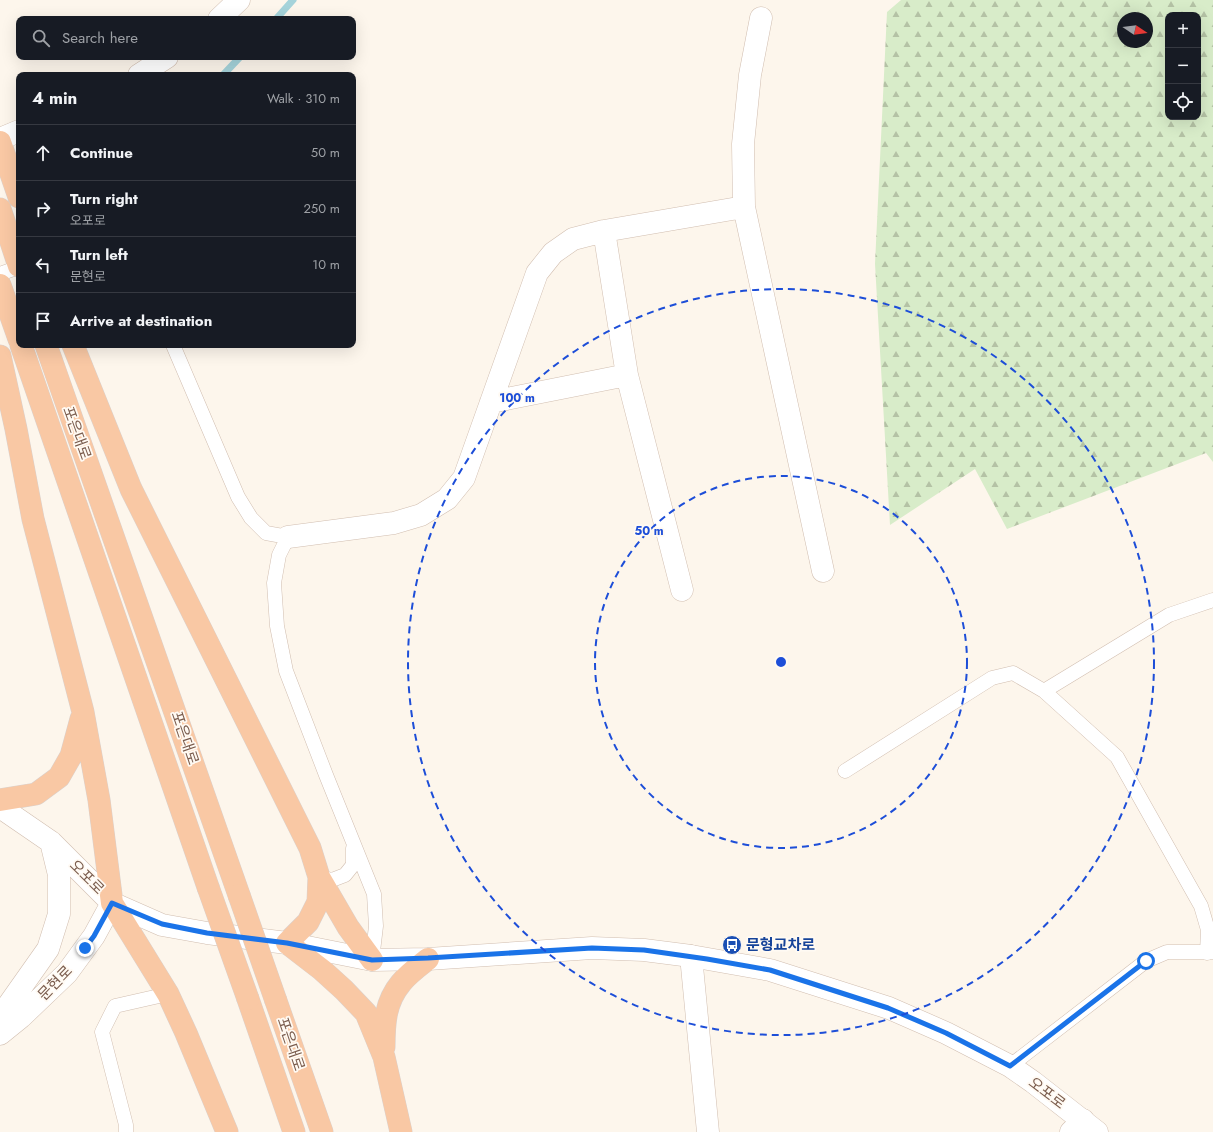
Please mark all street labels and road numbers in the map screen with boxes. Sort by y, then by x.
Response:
street label: 포은대로 [57,403,97,463]
street label: 포은대로 [166,708,204,768]
street label: 오포로 [65,855,109,899]
street label: 문현로 [33,960,77,1006]
street label: 포은대로 [272,1014,310,1074]
street label: 오포로 [1024,1072,1070,1114]

